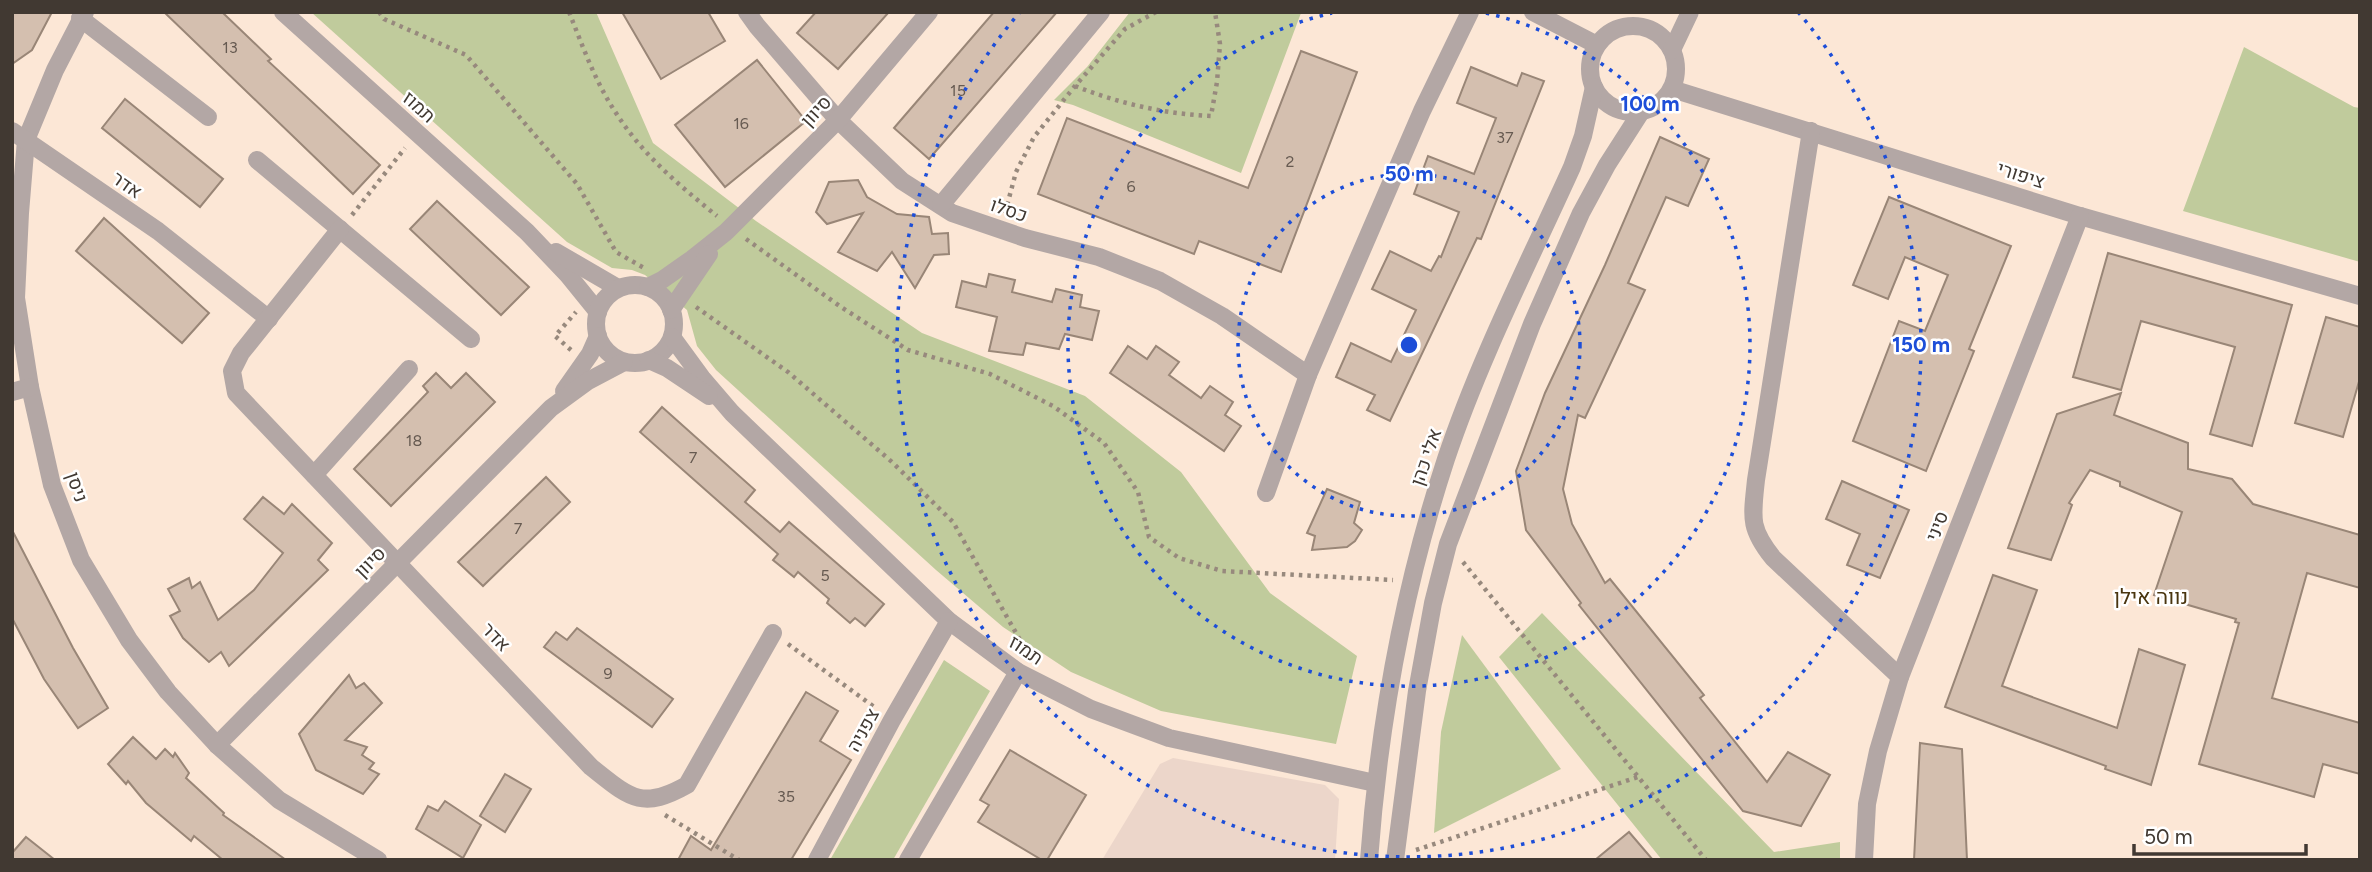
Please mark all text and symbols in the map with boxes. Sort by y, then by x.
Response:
house number: 13 [222,38,238,57]
house number: 15 [950,81,966,100]
street label: תמוז [398,86,440,128]
street label: סיוון [796,91,836,131]
text: 100 m [1620,91,1680,116]
house number: 16 [733,114,749,133]
house number: 37 [1496,128,1514,147]
house number: 2 [1286,152,1294,171]
street label: ציפורי [1994,157,2048,193]
text: 50 m [1384,161,1434,186]
street label: אדר [108,167,146,203]
house number: 6 [1126,177,1136,196]
street label: כסלו [987,193,1031,227]
text: 150 m [1892,332,1950,357]
centre of rings [1397,333,1421,357]
street label: אלי כהן [1405,425,1447,489]
house number: 18 [406,431,422,450]
house number: 7 [689,448,698,467]
street label: ניסן [61,469,93,505]
street label: סיני [1921,508,1953,544]
house number: 7 [514,519,523,538]
street label: סיוון [350,542,390,582]
house number: 5 [820,566,830,585]
district label: נווה אילן [2114,584,2188,609]
street label: אדר [477,618,515,656]
street label: תמוז [1005,630,1047,670]
house number: 9 [603,664,613,683]
street label: צפניה [842,704,884,756]
house number: 35 [777,787,795,806]
scale bar [2134,812,2306,856]
text: 50 m [2144,824,2193,849]

